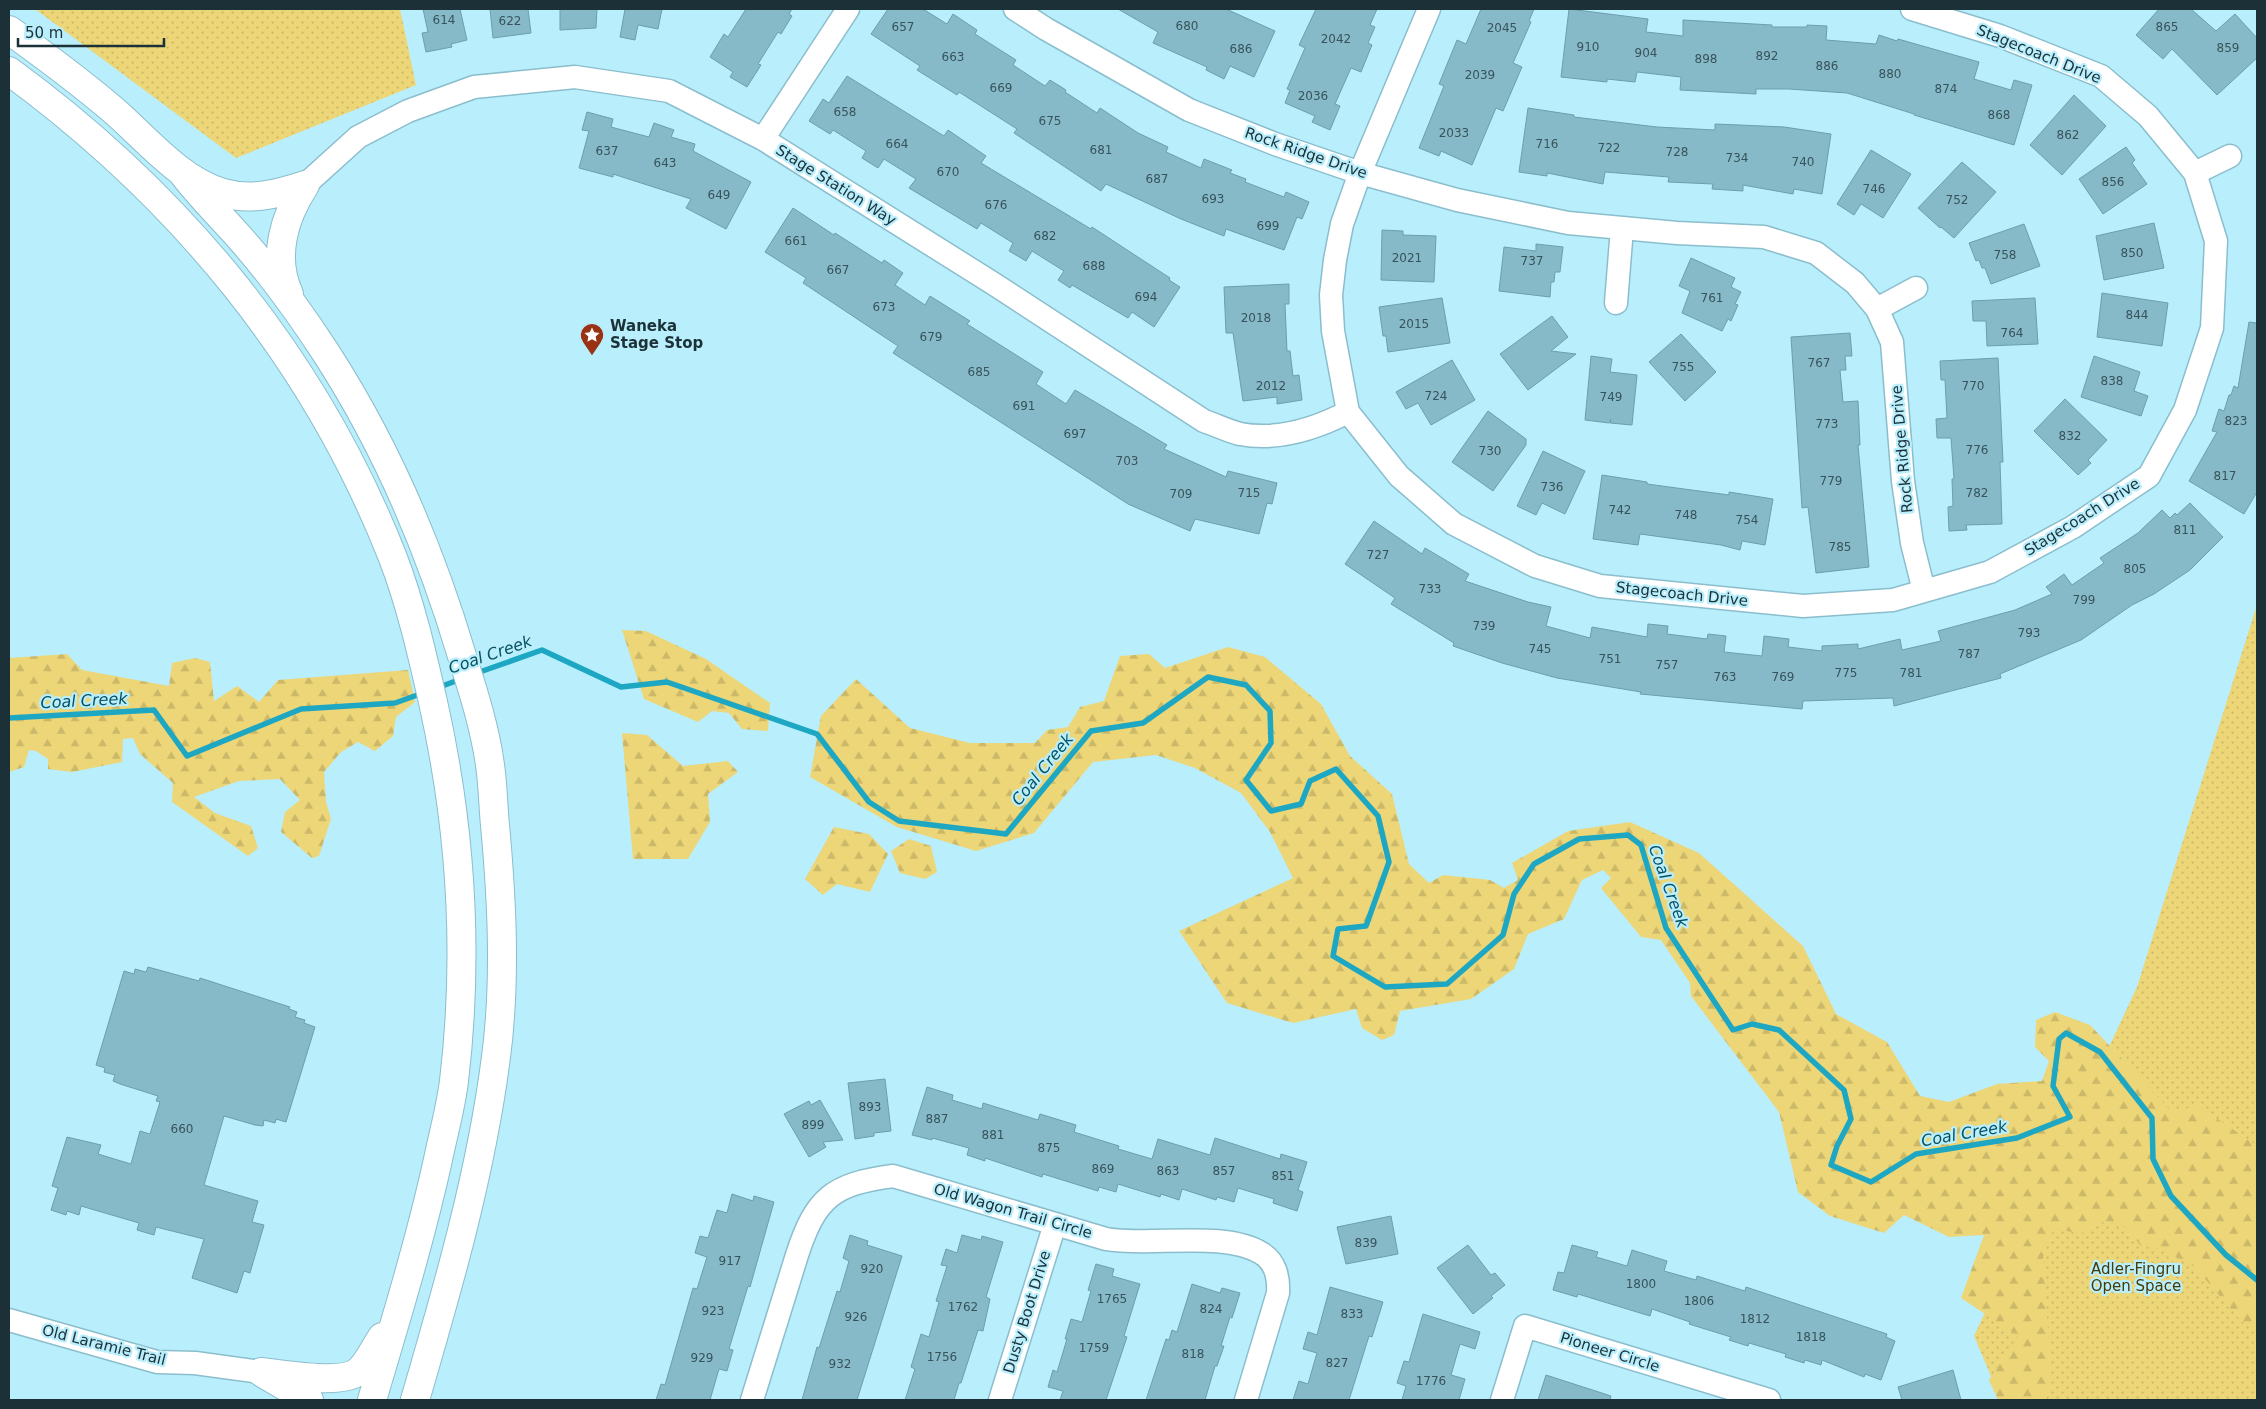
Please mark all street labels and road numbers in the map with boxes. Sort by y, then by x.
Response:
street label: Stagecoach Drive [1974,21,2104,87]
street label: Rock Ridge Drive [1242,124,1370,182]
street label: Stage Station Way [773,141,899,229]
street label: Rock Ridge Drive [1887,384,1917,514]
street label: Stagecoach Drive [2021,474,2143,560]
street label: Stagecoach Drive [1615,578,1749,610]
street label: Old Wagon Trail Circle [932,1180,1094,1242]
street label: Dusty Boot Drive [1000,1248,1054,1376]
street label: Old Laramie Trail [40,1321,168,1369]
street label: Pioneer Circle [1558,1328,1662,1376]

